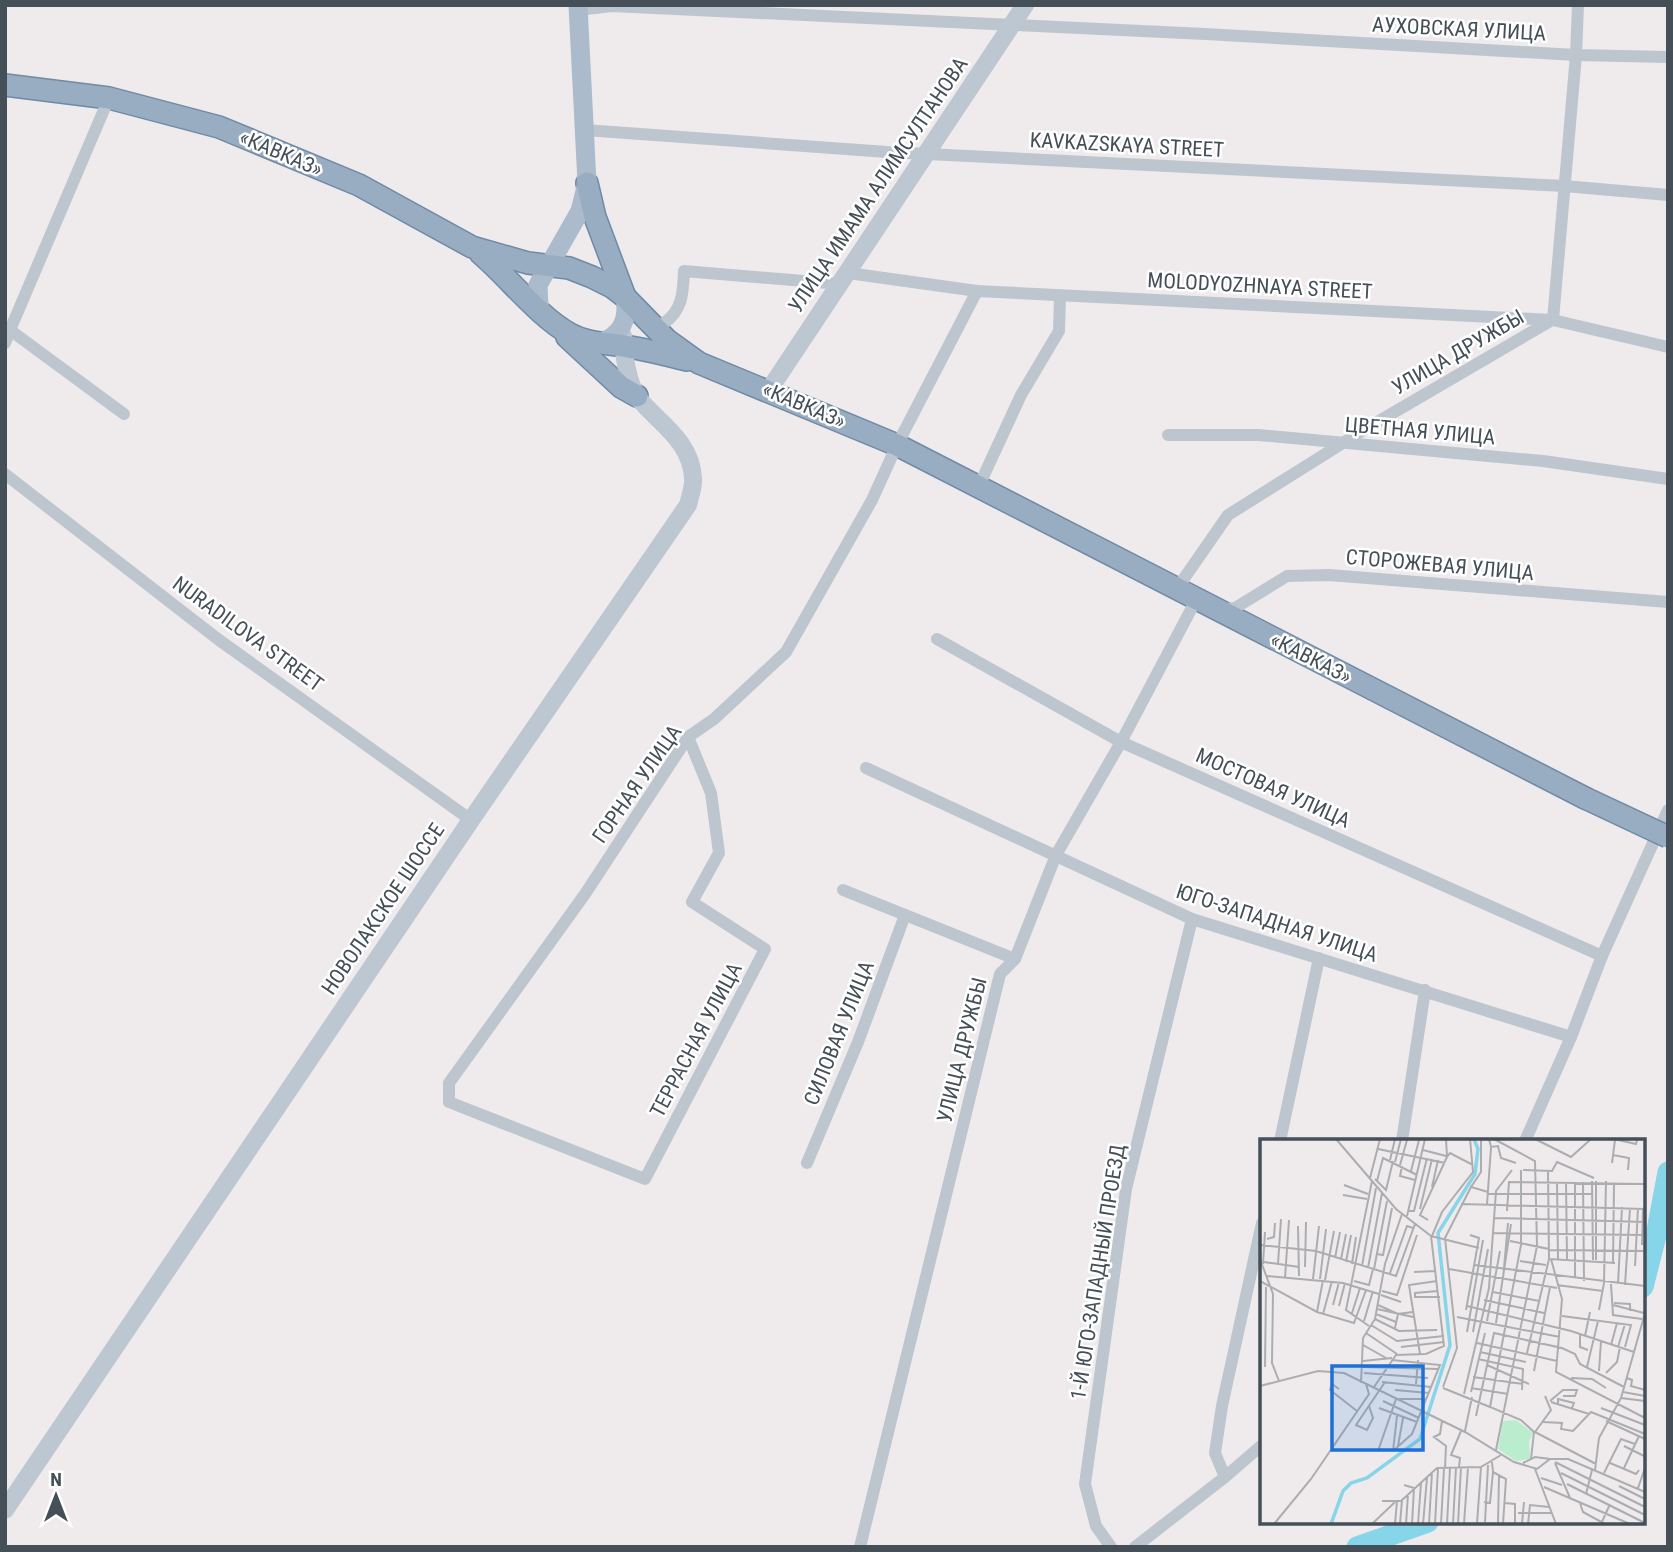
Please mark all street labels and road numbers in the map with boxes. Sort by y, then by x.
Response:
street label: АУХОВСКАЯ УЛИЦА [1371,12,1547,46]
street label: УЛИЦА ИМАМА АЛИМСУЛТАНОВА [783,53,973,317]
street label: «КАВКАЗ» [236,125,326,181]
street label: KAVKAZSKAYA STREET [1029,128,1225,162]
street label: MOLODYOZHNAYA STREET [1147,268,1373,304]
street label: УЛИЦА ДРУЖБЫ [1388,304,1528,400]
street label: «КАВКАЗ» [759,377,849,433]
street label: ЦВЕТНАЯ УЛИЦА [1344,412,1496,450]
street label: СТОРОЖЕВАЯ УЛИЦА [1345,545,1535,585]
street label: NURADILOVA STREET [168,571,328,697]
street label: «КАВКАЗ» [1267,627,1356,689]
street label: ГОРНАЯ УЛИЦА [587,720,687,848]
street label: МОСТОВАЯ УЛИЦА [1192,743,1354,833]
street label: НОВОЛАКСКОЕ ШОССЕ [317,819,449,999]
street label: ЮГО-ЗАПАДНАЯ УЛИЦА [1173,879,1381,967]
street label: СИЛОВАЯ УЛИЦА [799,957,879,1109]
street label: ТЕРРАСНАЯ УЛИЦА [645,959,747,1121]
street label: УЛИЦА ДРУЖБЫ [932,975,992,1125]
street label: 1-Й ЮГО-ЗАПАДНЫЙ ПРОЕЗД [1066,1142,1130,1401]

